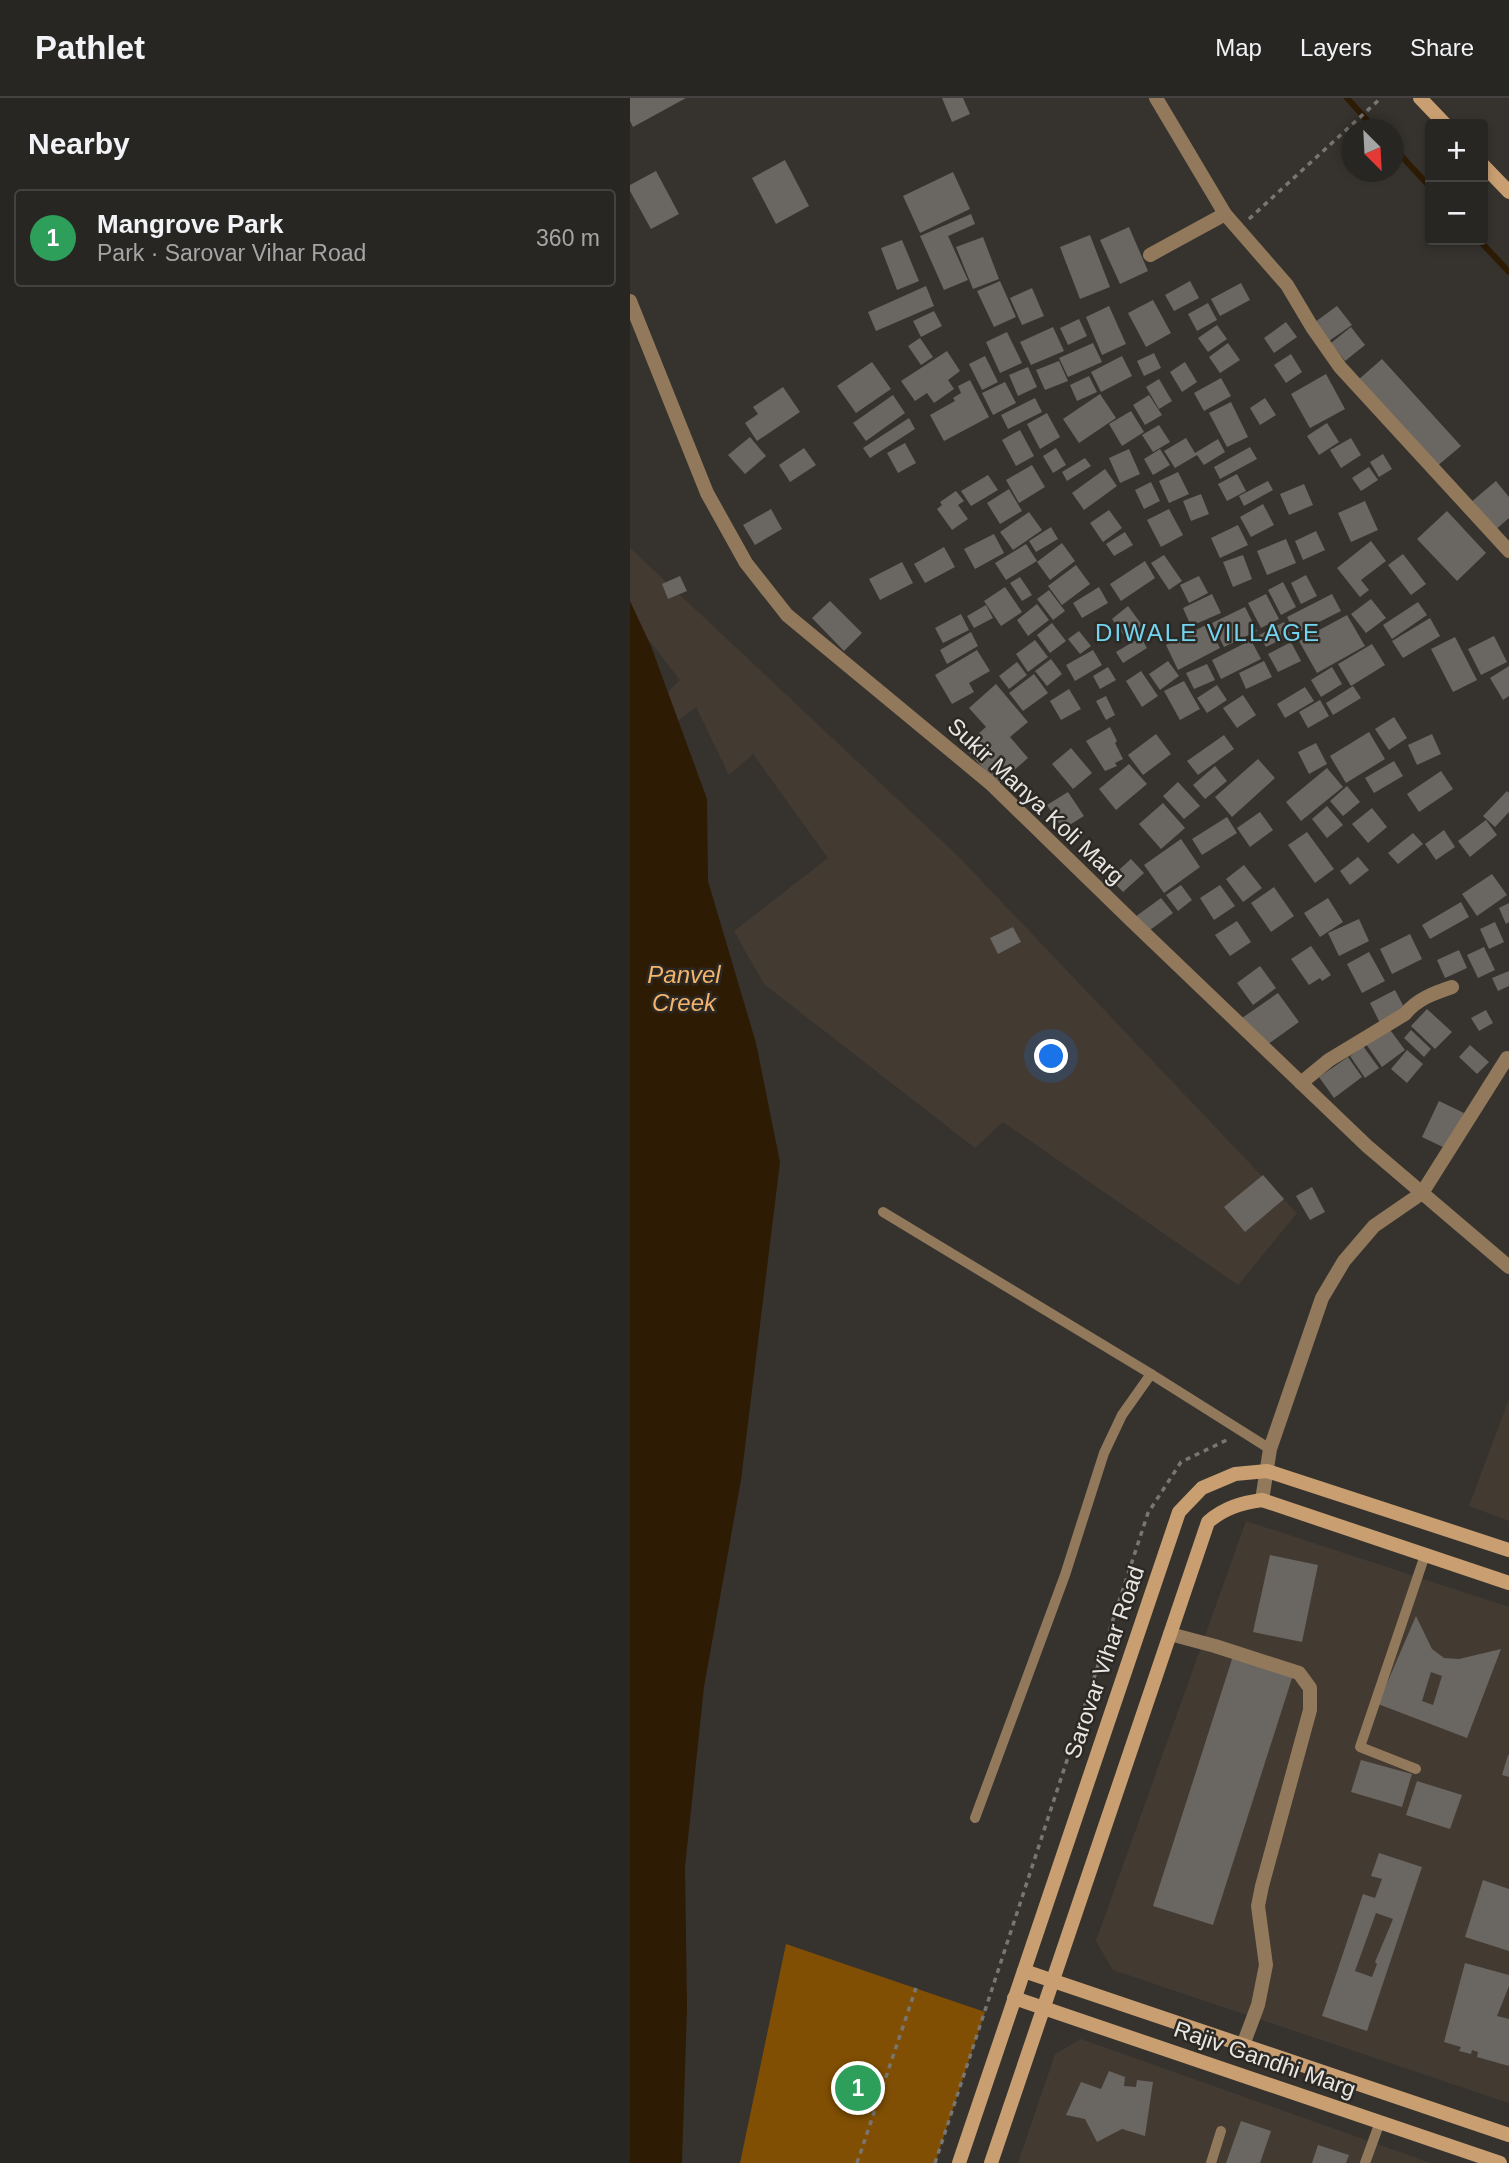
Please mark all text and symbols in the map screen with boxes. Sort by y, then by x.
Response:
text: Pathlet [35,29,145,66]
text: Map [1215,34,1262,61]
text: Layers [1300,34,1372,61]
text: Share [1410,34,1474,61]
north arrow [1341,119,1404,182]
map controls [1425,119,1488,245]
button: + [1425,119,1488,182]
text: Nearby [28,127,130,160]
button: − [1425,182,1488,245]
text: Mangrove Park [97,209,283,239]
text: 1 [47,225,59,251]
text: 360 m [536,225,600,251]
text: Park · Sarovar Vihar Road [97,240,366,266]
district label: DIWALE VILLAGE [1095,619,1321,646]
street label: Sukir Manya Koli Marg [943,713,1129,889]
water label: Panvel Creek [647,961,721,1016]
your location [1034,1039,1068,1073]
street label: Sarovar Vihar Road [1059,1562,1149,1762]
street label: Rajiv Gandhi Marg [1171,2016,1359,2102]
pin: 1 [835,2062,881,2114]

